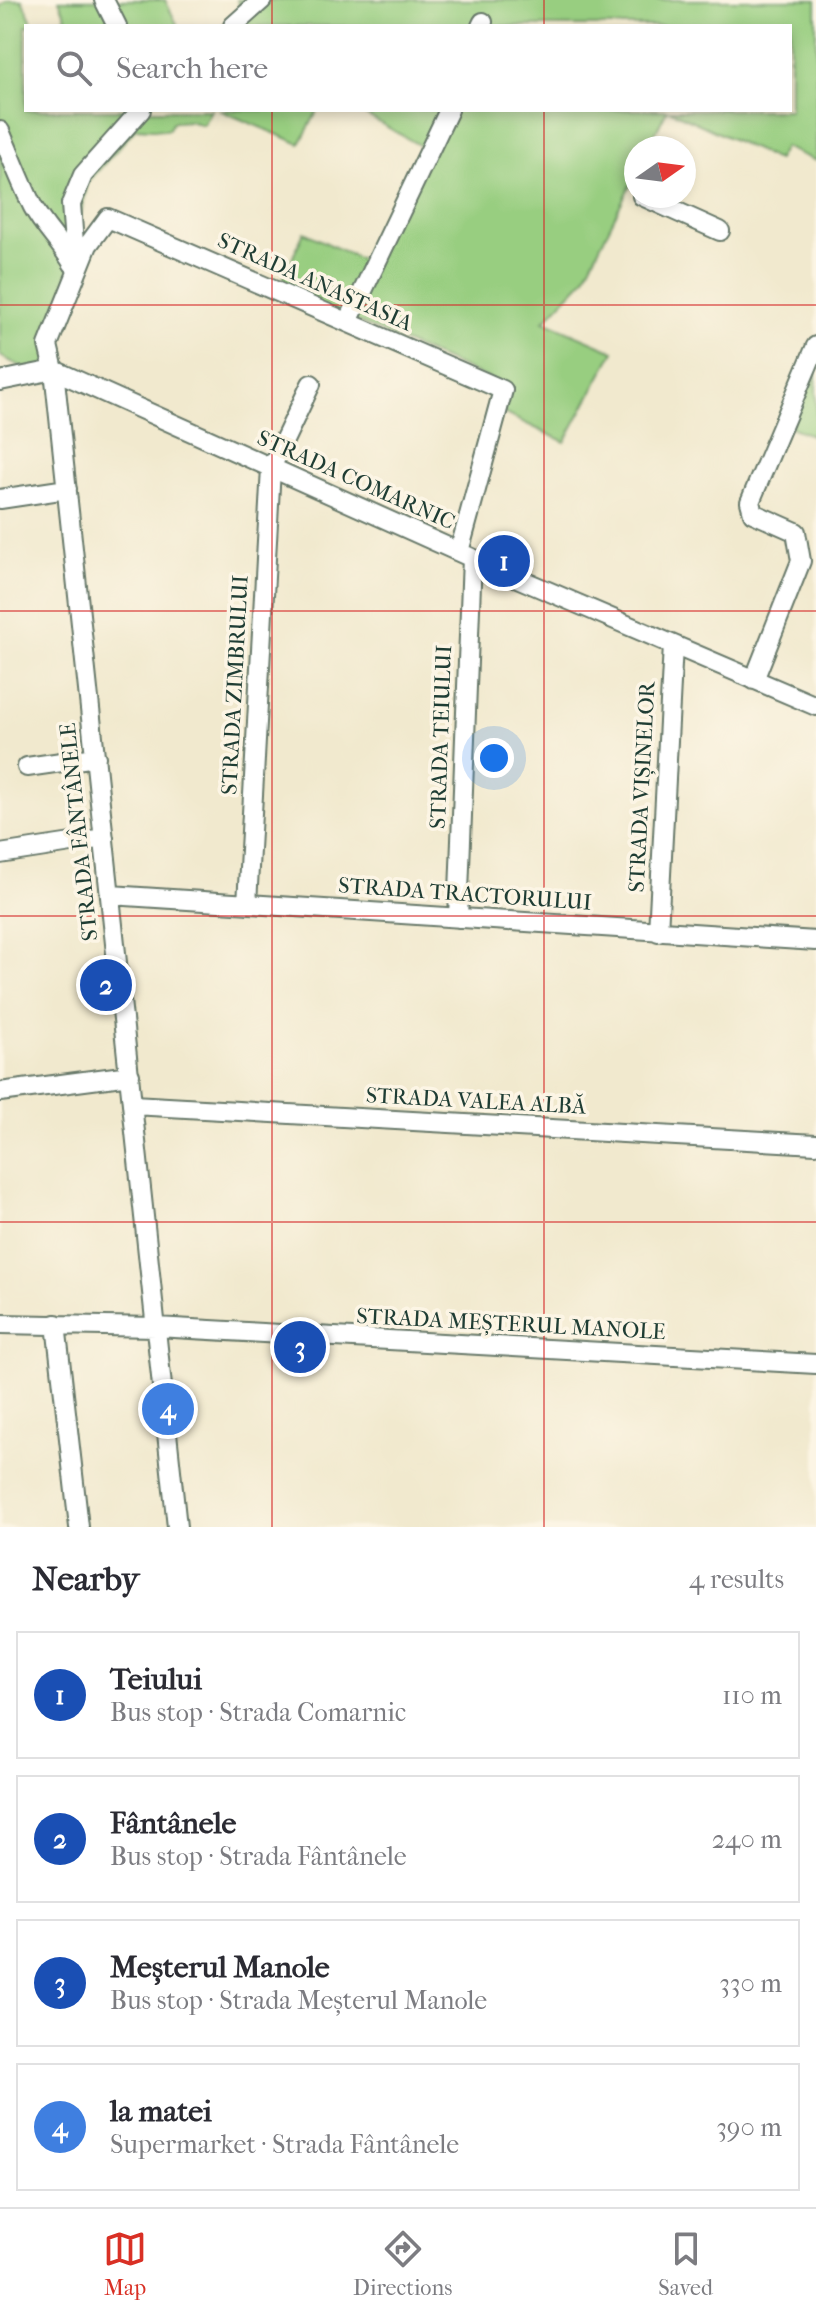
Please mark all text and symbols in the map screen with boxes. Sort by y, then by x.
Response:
search box [24,24,792,112]
icon: search [52,46,96,90]
text: Search here [116,51,268,86]
north arrow [624,136,696,208]
street label: STRADA ANASTASIA [214,227,417,337]
street label: STRADA COMARNIC [253,425,459,535]
pin: 1 [478,531,530,591]
street label: STRADA ZIMBRULUI [216,574,254,796]
street label: STRADA TEIULUI [425,644,457,829]
street label: STRADA VIȘINELOR [623,680,661,893]
street label: STRADA FÂNTÂNELE [54,722,103,943]
your location [474,738,514,778]
street label: STRADA TRACTORULUI [337,872,593,916]
pin: 2 [80,955,132,1015]
street label: STRADA VALEA ALBĂ [365,1081,588,1120]
street label: STRADA MEȘTERUL MANOLE [356,1303,666,1345]
pin: 3 [274,1317,326,1377]
pin: 4 [142,1379,194,1439]
text: Nearby [32,1559,139,1599]
text: 4 results [689,1564,784,1595]
text: Teiului [110,1662,202,1697]
text: 1 [55,1680,65,1711]
text: 110 m [722,1680,782,1711]
text: Bus stop · Strada Comarnic [110,1697,406,1728]
text: Fântânele [110,1806,236,1841]
text: 2 [53,1824,67,1855]
text: 240 m [712,1824,782,1855]
text: Bus stop · Strada Fântânele [110,1841,407,1872]
text: Meșterul Manole [110,1950,330,1985]
text: 3 [55,1968,65,1999]
text: 330 m [719,1968,782,1999]
text: Bus stop · Strada Meșterul Manole [110,1985,487,2016]
text: la matei [110,2094,212,2129]
text: 4 [52,2112,68,2143]
text: 390 m [716,2112,782,2143]
text: Supermarket · Strada Fântânele [110,2129,459,2160]
tab: Map [103,2227,147,2301]
tab: Directions [353,2227,452,2301]
tab: Saved [658,2227,713,2301]

